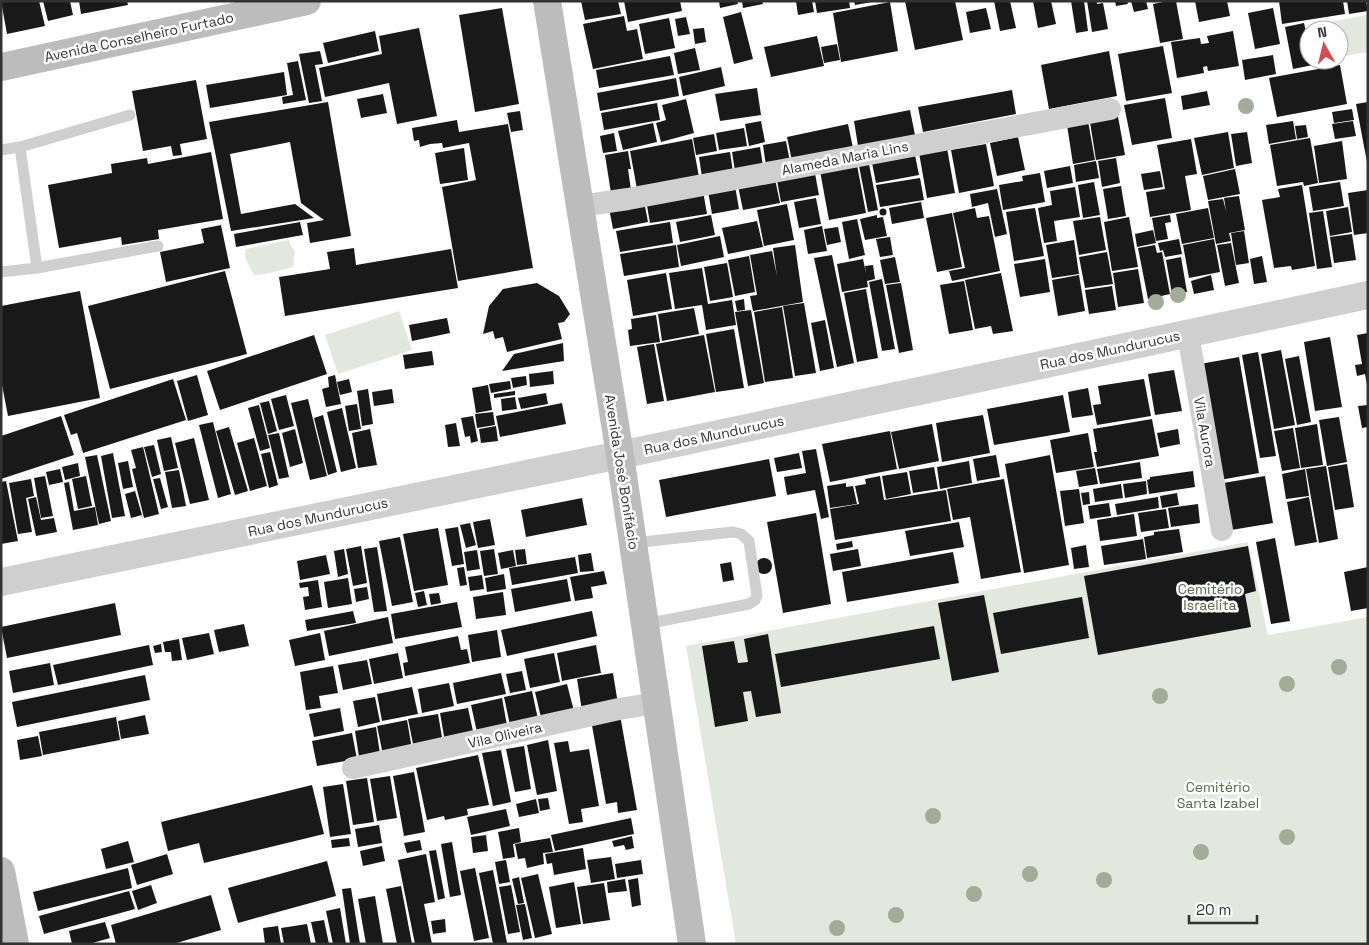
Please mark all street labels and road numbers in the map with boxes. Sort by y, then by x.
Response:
street label: Avenida Conselheiro Furtado [43,8,235,66]
street label: Alameda Maria Lins [780,137,910,179]
street label: Rua dos Mundurucus [1038,326,1182,374]
street label: Avenida José Bonifácio [601,393,643,551]
street label: Vila Aurora [1190,395,1220,469]
street label: Rua dos Mundurucus [642,411,786,459]
street label: Rua dos Mundurucus [246,493,390,541]
street label: Vila Oliveira [466,718,544,752]

